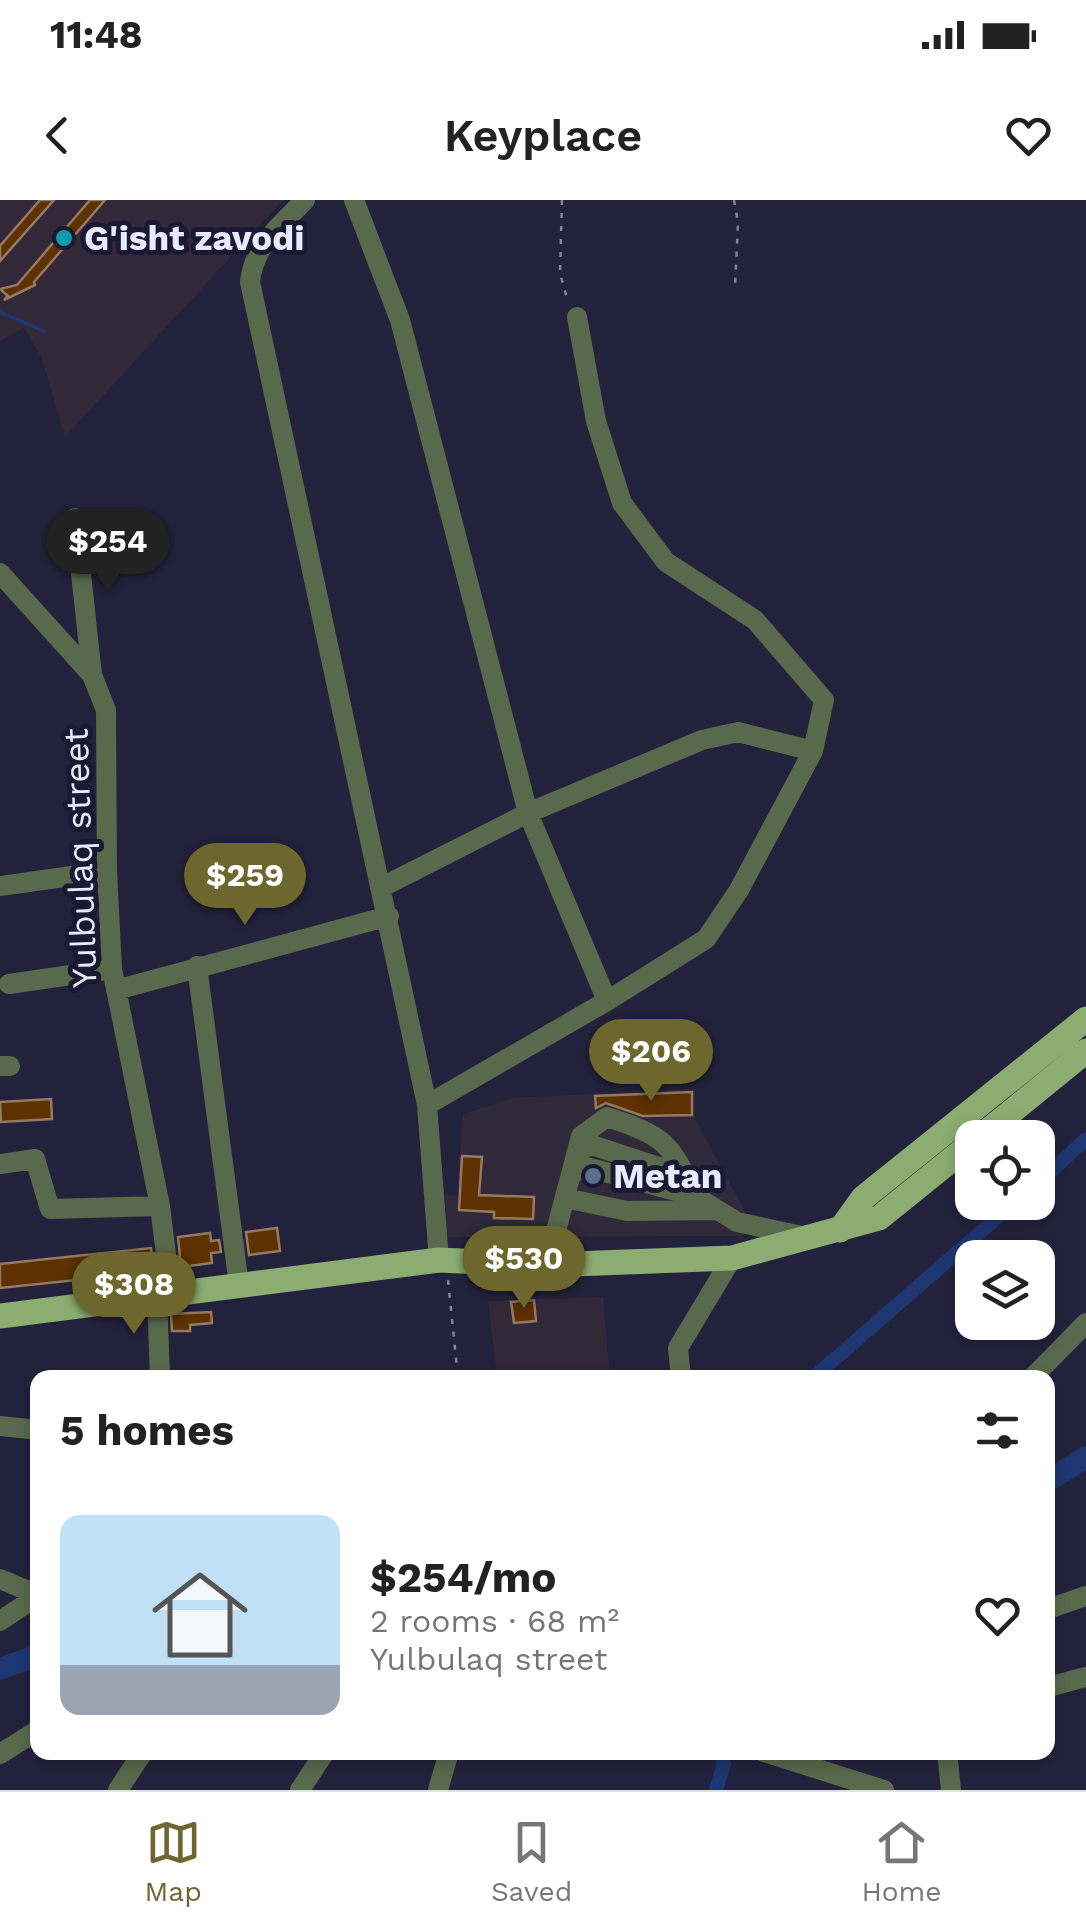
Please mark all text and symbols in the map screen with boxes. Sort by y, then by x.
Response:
text: 11:48 [50,13,143,57]
icon: back [30,108,85,163]
icon: heart [1001,108,1056,163]
text: Keyplace [444,109,642,162]
place label: G'isht zavodi [84,217,304,259]
marker: G'isht zavodi [53,227,75,249]
pin: $254 [49,509,167,594]
text: $254 [69,522,147,560]
street label: Yulbulaq street [54,727,106,989]
pin: $259 [186,843,304,928]
text: $259 [206,856,284,894]
pin: $206 [592,1019,710,1104]
text: $206 [611,1032,691,1070]
map controls [955,1120,1055,1340]
button: locate [955,1120,1055,1220]
place label: Metan [613,1155,722,1197]
marker: Metan [582,1165,604,1187]
pin: $530 [465,1226,583,1311]
text: $530 [485,1239,563,1277]
button: layers [955,1240,1055,1340]
pin: $308 [75,1252,193,1337]
text: $308 [94,1265,174,1303]
icon: filters [970,1403,1025,1458]
text: 5 homes [60,1406,234,1455]
text: $254/mo [370,1553,556,1602]
icon: home [140,1555,260,1675]
icon: heart [970,1588,1025,1643]
text: 2 rooms · 68 m² [370,1602,619,1640]
text: Yulbulaq street [370,1640,608,1678]
tab: Map [145,1815,202,1908]
tab: Saved [491,1815,572,1908]
tab: Home [861,1815,941,1908]

